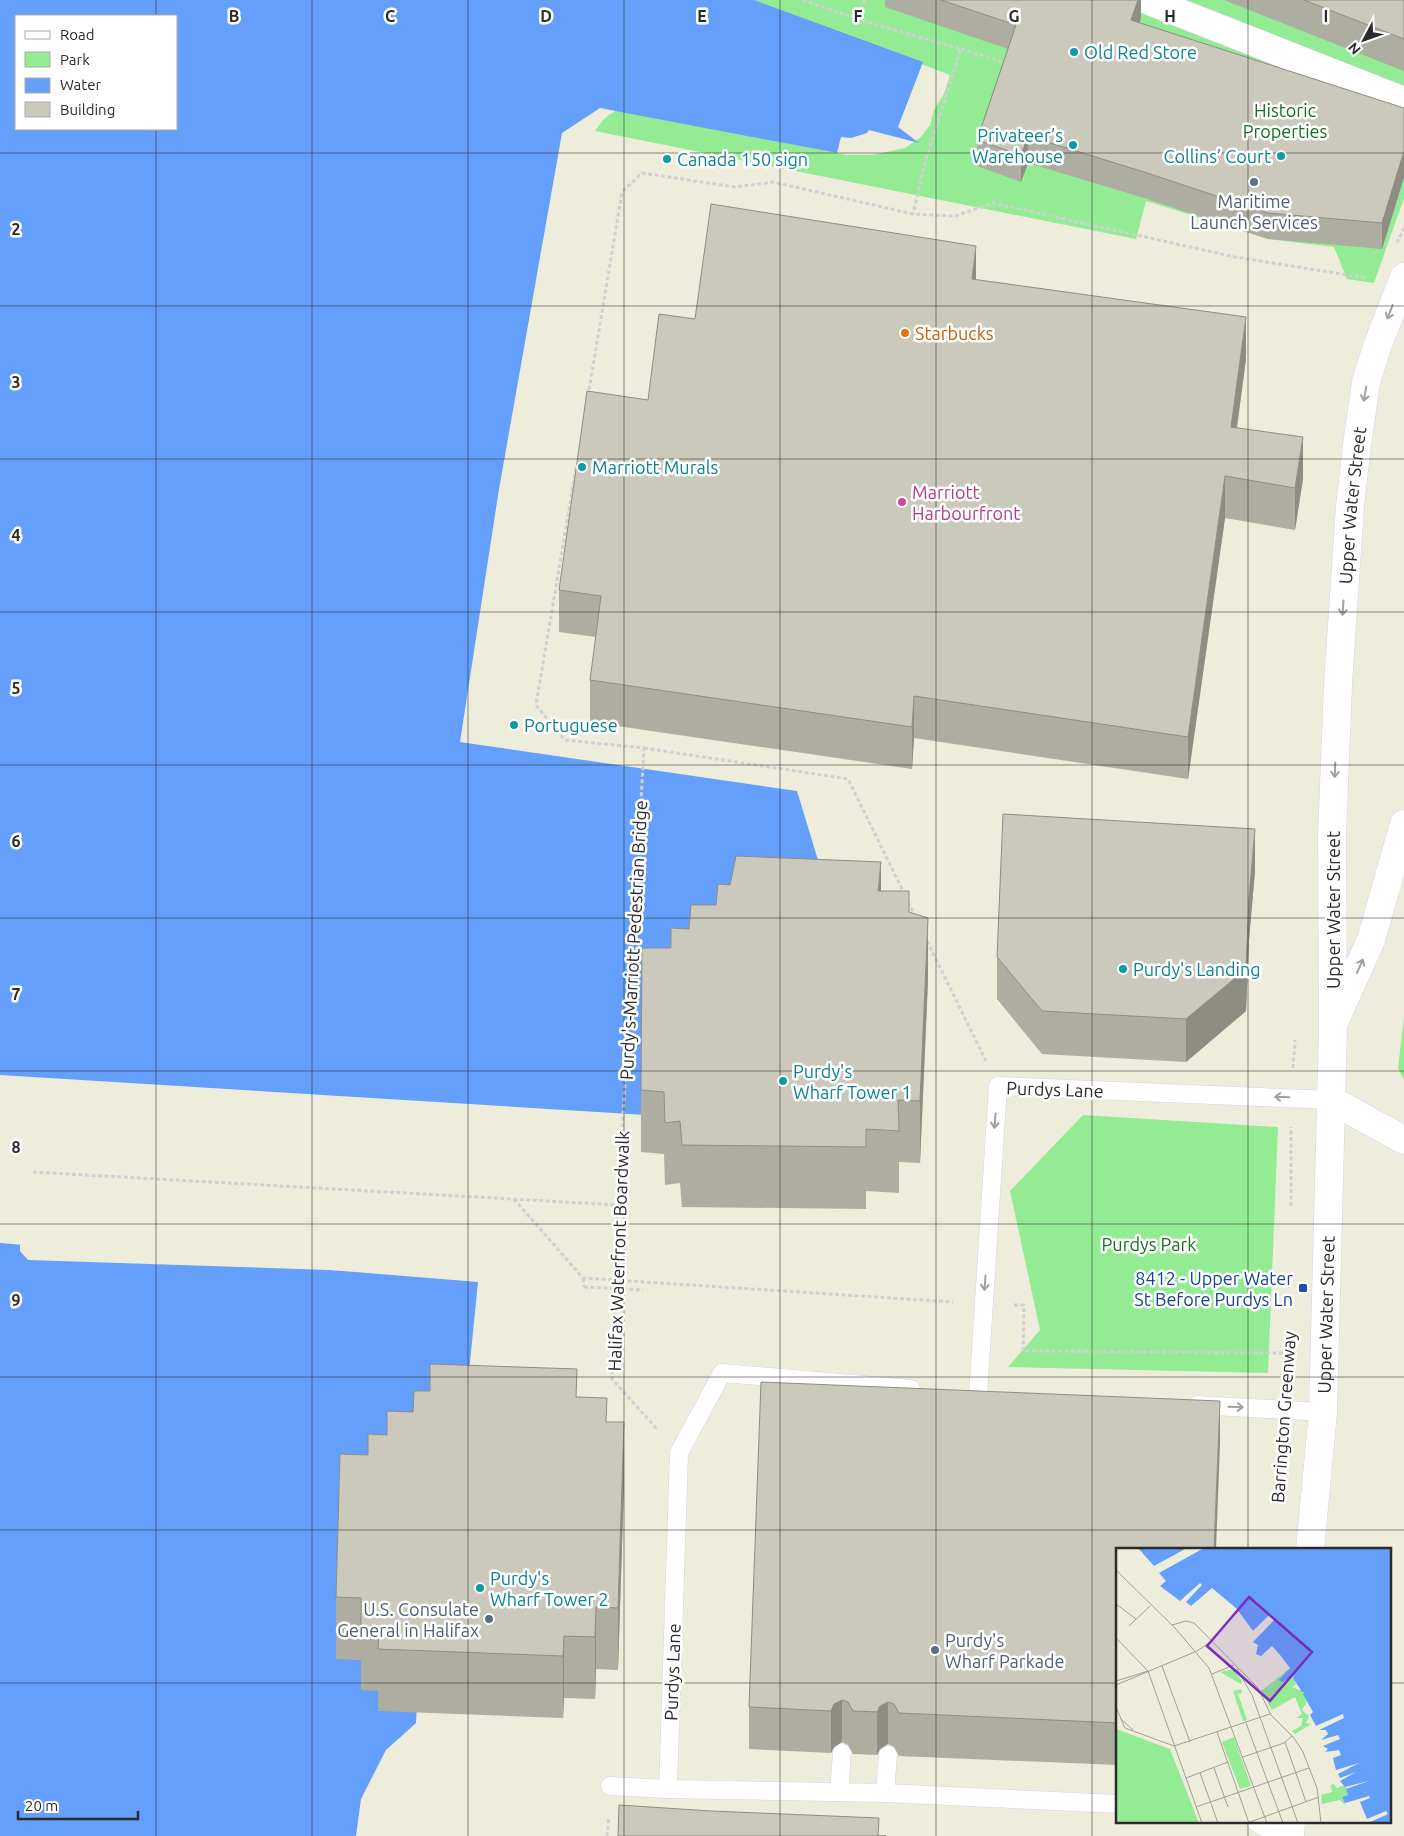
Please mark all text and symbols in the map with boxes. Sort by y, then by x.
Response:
text: B [229,7,239,25]
text: C [385,7,395,25]
text: D [540,7,552,25]
text: E [697,7,707,25]
text: F [854,7,863,25]
text: G [1008,7,1020,25]
text: H [1164,7,1176,25]
text: I [1324,7,1328,25]
legend [15,15,178,130]
north arrow [1339,15,1389,65]
text: Road [60,26,95,43]
text: N [1345,39,1364,58]
place label: Old Red Store [1084,42,1197,62]
marker: Old Red Store [1068,46,1080,58]
text: Park [60,51,90,68]
text: Water [60,76,101,93]
park label: Historic Properties [1243,100,1327,141]
text: Building [60,101,115,118]
place label: Privateer’s Warehouse [972,125,1063,166]
marker: Privateer’s Warehouse [1067,139,1079,151]
place label: Collins’ Court [1164,146,1271,166]
place label: Canada 150 sign [677,149,808,169]
marker: Collins’ Court [1275,150,1287,162]
marker: Canada 150 sign [661,153,673,165]
marker: Maritime Launch Services [1248,176,1260,188]
place label: Maritime Launch Services [1190,191,1318,232]
text: 2 [11,220,21,238]
one-way arrow [1385,304,1394,319]
place label: Starbucks [915,323,994,343]
marker: Starbucks [899,327,911,339]
text: 3 [11,373,21,391]
one-way arrow [1359,386,1369,402]
street label: Upper Water Street [1335,425,1369,585]
place label: Marriott Murals [592,457,718,477]
marker: Marriott Murals [576,461,588,473]
place label: Marriott Harbourfront [912,482,1020,523]
marker: Marriott Harbourfront [896,496,908,508]
text: 4 [11,526,21,544]
one-way arrow [1339,600,1348,616]
text: 5 [11,679,21,697]
place label: Portuguese [524,715,618,735]
marker: Portuguese [508,719,520,731]
one-way arrow [1330,762,1340,778]
street label: Purdy's-Marriott Pedestrian Bridge [616,800,650,1080]
street label: Upper Water Street [1323,831,1343,989]
text: 6 [11,832,21,850]
place label: Purdy's Landing [1133,959,1261,979]
one-way arrow [1355,959,1365,974]
marker: Purdy's Landing [1117,963,1129,975]
text: 7 [11,985,21,1003]
place label: Purdy's Wharf Tower 1 [793,1061,912,1102]
marker: Purdy's Wharf Tower 1 [777,1075,789,1087]
street label: Purdys Lane [1006,1077,1104,1101]
one-way arrow [1274,1093,1290,1102]
one-way arrow [991,1113,1000,1129]
street label: Halifax Waterfront Boardwalk [604,1130,632,1372]
text: 8 [11,1138,21,1156]
park label: Purdys Park [1102,1234,1196,1254]
street label: Upper Water Street [1313,1235,1338,1394]
place label: 8412 - Upper Water St Before Purdys Ln [1134,1268,1293,1309]
one-way arrow [980,1275,990,1291]
marker: 8412 - Upper Water St Before Purdys Ln [1297,1282,1309,1294]
text: 9 [11,1291,21,1309]
street label: Barrington Greenway [1267,1330,1299,1504]
one-way arrow [1228,1402,1244,1411]
inset map [1116,1548,1392,1824]
place label: Purdy's Wharf Tower 2 [490,1568,609,1609]
marker: Purdy's Wharf Tower 2 [474,1582,486,1594]
place label: U.S. Consulate General in Halifax [337,1599,479,1640]
marker: U.S. Consulate General in Halifax [483,1613,495,1625]
street label: Purdys Lane [660,1623,684,1721]
place label: Purdy's Wharf Parkade [945,1630,1064,1671]
marker: Purdy's Wharf Parkade [929,1644,941,1656]
scale bar [18,1788,138,1820]
text: 20 m [25,1797,58,1814]

